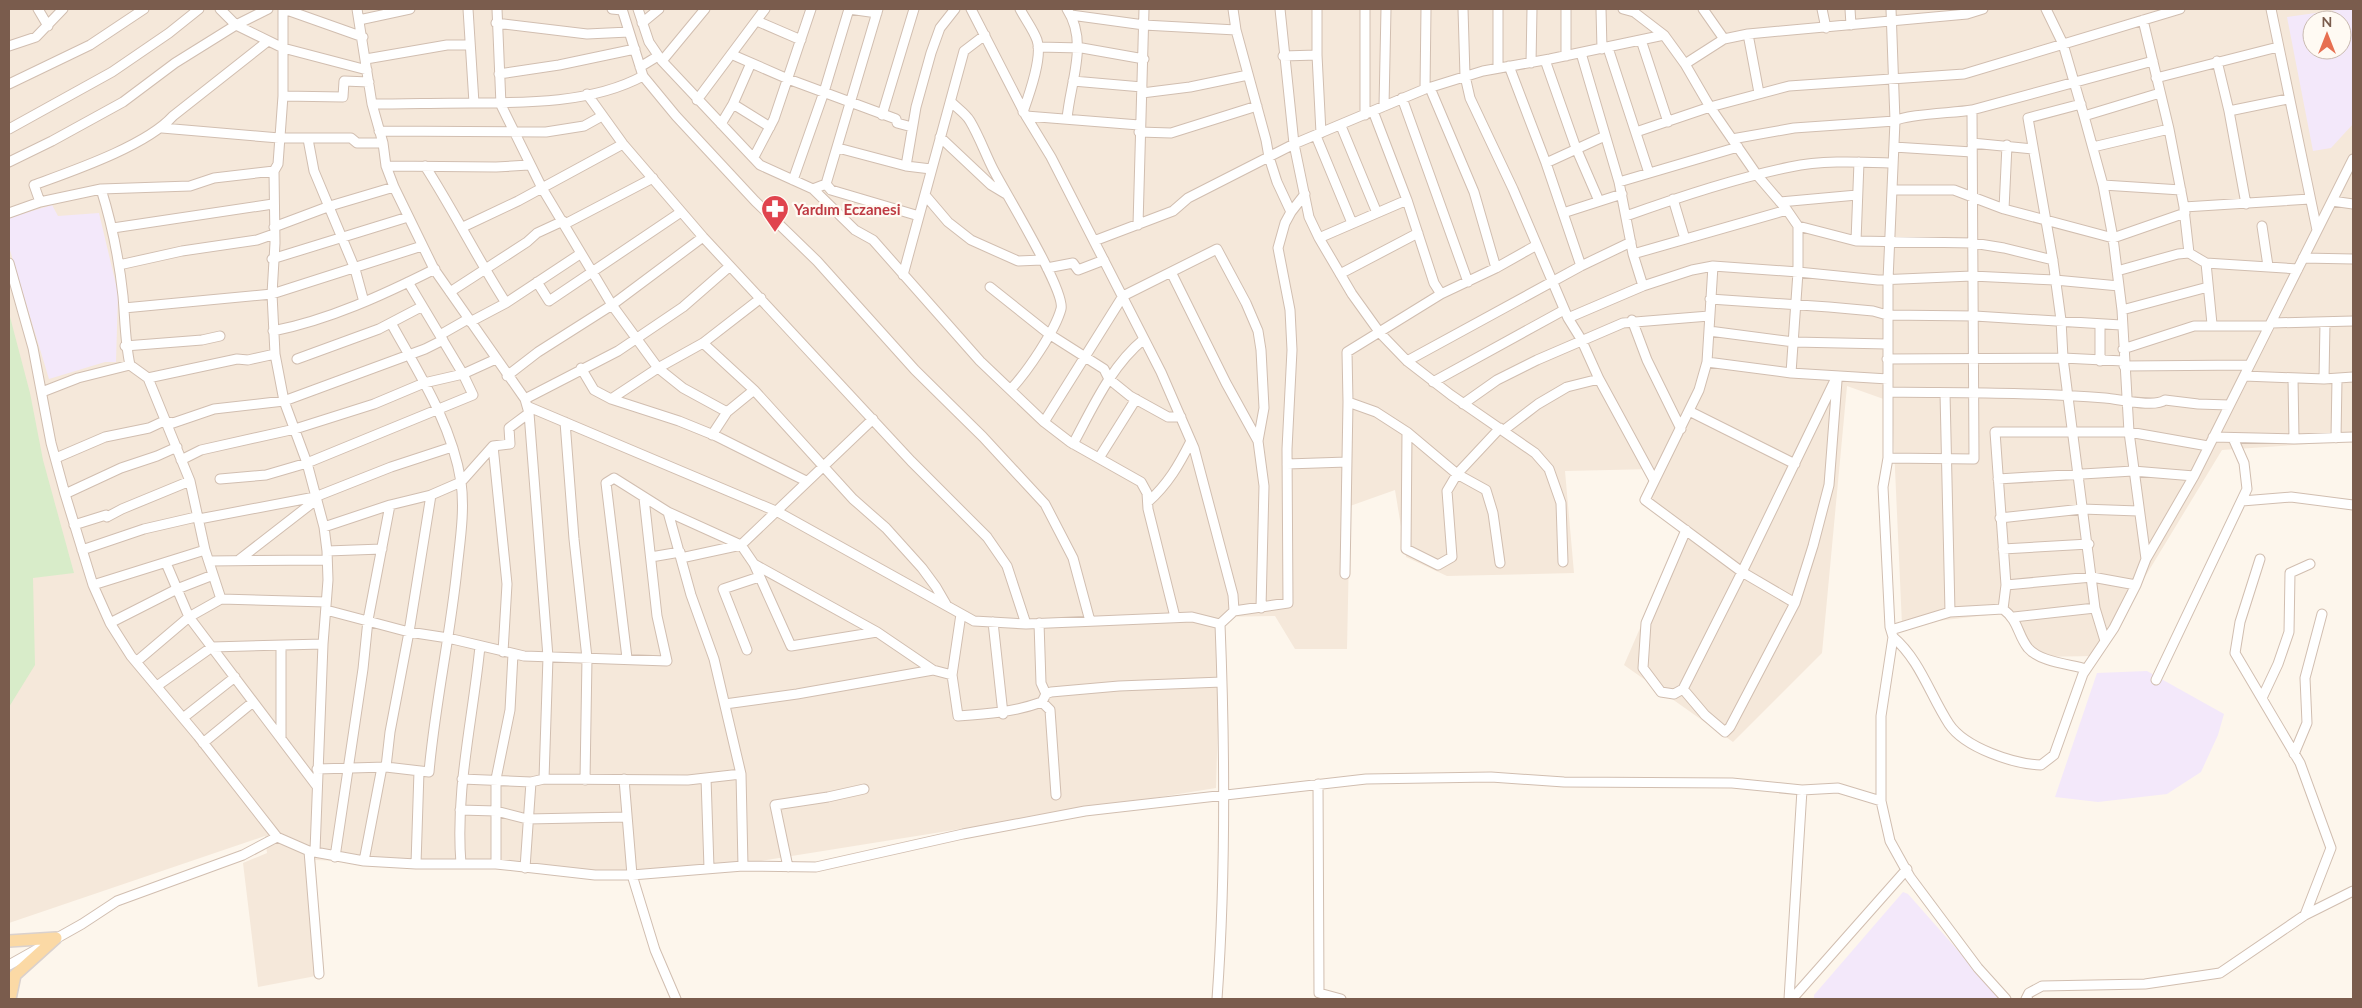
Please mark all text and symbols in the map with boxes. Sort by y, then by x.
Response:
north arrow [2302,10,2352,60]
text: N [2322,13,2332,30]
pharmacy icon: Yardım Eczanesi [760,194,790,233]
place label: Yardım Eczanesi [793,200,901,218]

